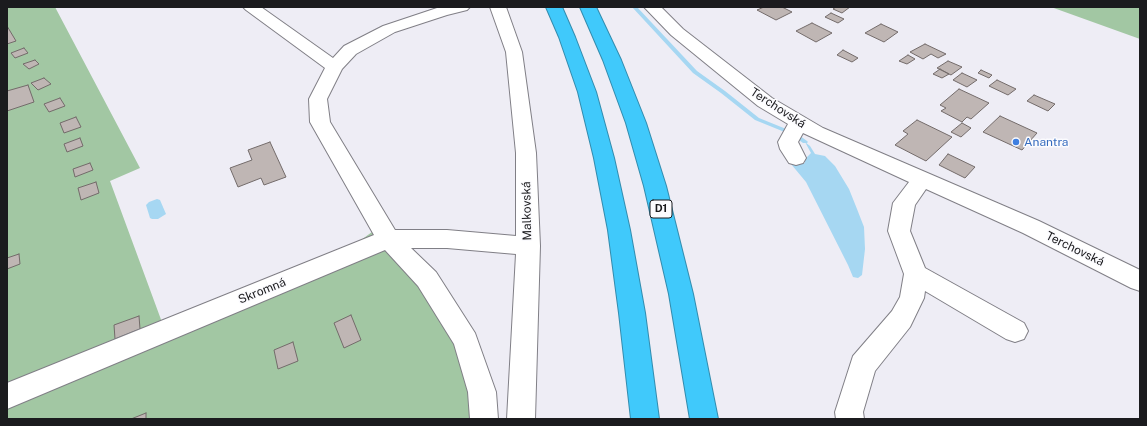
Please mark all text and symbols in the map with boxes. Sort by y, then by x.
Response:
street label: Terchovská [748,85,808,131]
place label: Anantra [1024,135,1069,149]
marker: Anantra [1011,137,1021,147]
street label: Malkovská [519,181,535,241]
road number: D1 [650,200,672,218]
street label: Terchovská [1044,229,1106,269]
street label: Skromná [236,275,288,307]

